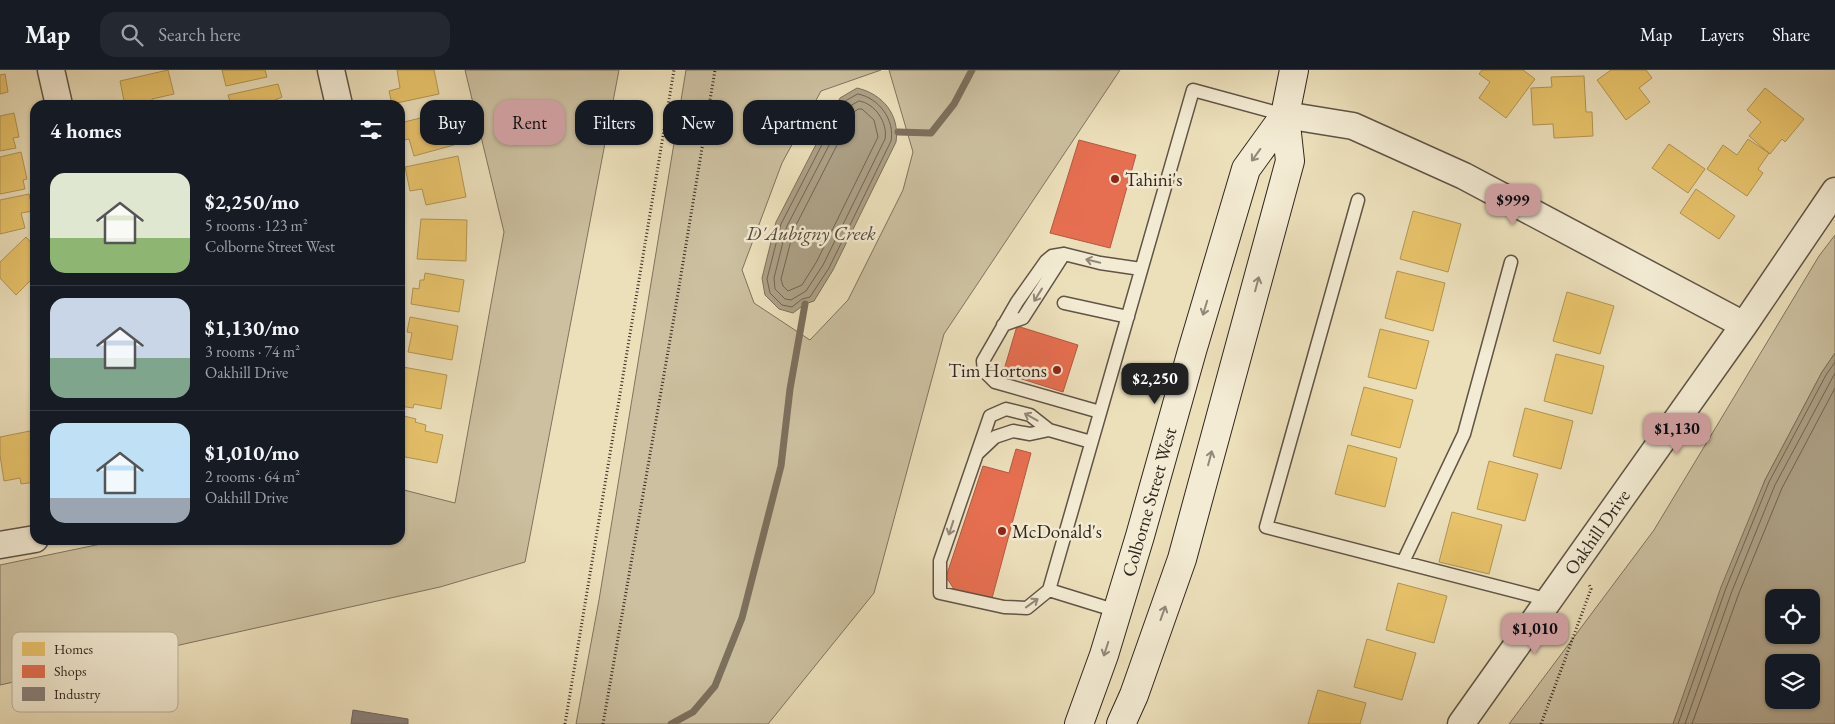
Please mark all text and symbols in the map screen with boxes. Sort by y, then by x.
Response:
search box [100,12,450,57]
text: Map [25,19,70,50]
icon: search [118,21,146,49]
text: Search here [158,22,241,47]
text: Map [1640,23,1672,46]
text: Layers [1700,23,1744,46]
text: Share [1772,23,1810,46]
chip: Buy [420,100,484,145]
chip: Rent [494,100,565,145]
chip: Filters [575,100,653,145]
chip: New [663,100,733,145]
chip: Apartment [743,100,855,145]
icon: filters [357,116,385,144]
text: 4 homes [50,117,122,144]
one-way arrow [1251,147,1261,161]
place label: Tahini's [1125,167,1182,192]
marker: Tahini's [1109,173,1121,185]
pin: $999 [1483,184,1543,226]
text: $2,250/mo [205,188,299,215]
text: $999 [1497,189,1529,210]
icon: home [90,193,150,253]
text: 5 rooms · 123 m² [205,215,308,236]
water label: D'Aubigny Creek [745,220,876,246]
text: Colborne Street West [205,236,335,257]
one-way arrow [1086,256,1102,265]
one-way arrow [1253,276,1262,292]
one-way arrow [1033,288,1043,302]
one-way arrow [1199,299,1209,315]
text: $1,130/mo [205,314,299,341]
icon: home [90,318,150,378]
text: 3 rooms · 74 m² [205,341,300,362]
place label: Tim Hortons [948,358,1047,383]
text: Oakhill Drive [205,362,288,383]
pin: $2,250 [1114,362,1196,405]
marker: Tim Hortons [1051,364,1063,376]
text: $2,250 [1132,368,1178,389]
one-way arrow [1024,412,1038,422]
pin: $1,130 [1636,412,1718,455]
text: $1,130 [1654,418,1700,439]
street label: Colborne Street West [1116,424,1182,580]
text: $1,010/mo [205,439,299,466]
icon: home [90,443,150,503]
one-way arrow [1206,450,1215,466]
text: 2 rooms · 64 m² [205,466,300,487]
street label: Oakhill Drive [1558,484,1636,580]
text: Oakhill Drive [205,487,288,508]
one-way arrow [946,519,956,535]
place label: McDonald's [1012,519,1102,544]
marker: McDonald's [996,525,1008,537]
map controls [1765,589,1820,709]
button: locate [1765,589,1820,644]
one-way arrow [1025,598,1039,608]
one-way arrow [1159,606,1168,621]
pin: $1,010 [1494,612,1576,655]
text: $1,010 [1512,618,1558,639]
legend [12,632,178,712]
text: Homes [54,640,94,658]
one-way arrow [1100,640,1110,656]
button: layers [1765,654,1820,709]
text: Shops [54,662,87,680]
text: Industry [54,685,101,703]

